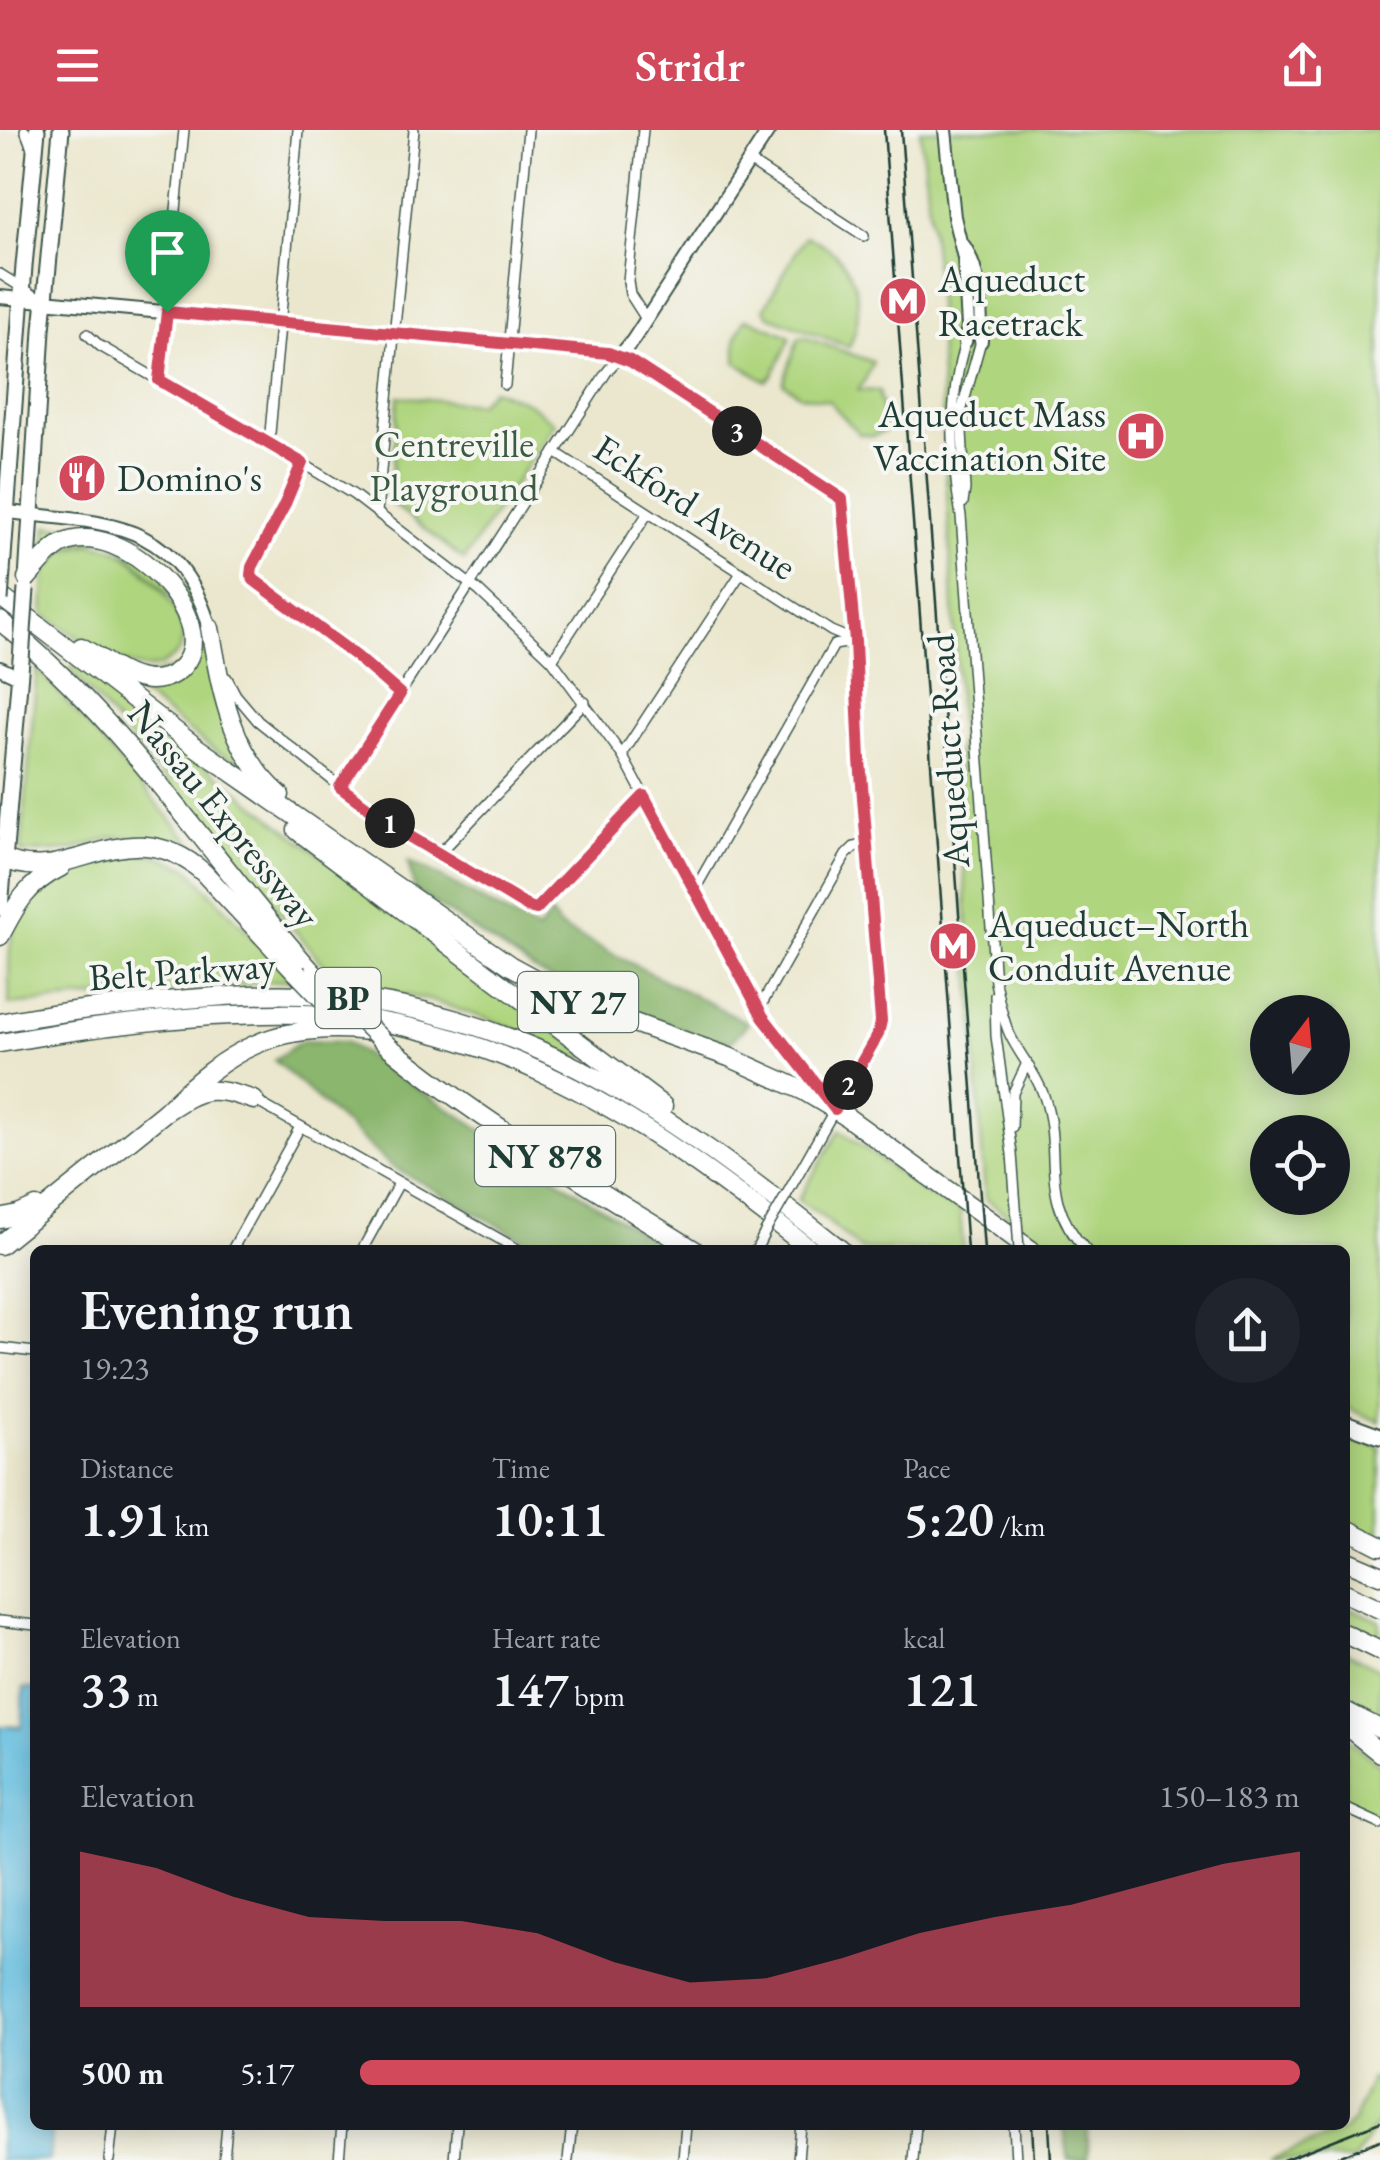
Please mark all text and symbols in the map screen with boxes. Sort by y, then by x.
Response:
text: Stridr [635,36,745,94]
icon: menu [50,38,105,93]
icon: share [1275,38,1330,93]
pin [125,210,210,313]
icon: arrive [140,225,195,280]
place label: Aqueduct Racetrack [937,254,1085,347]
metro station icon: Aqueduct Racetrack [877,275,929,327]
place label: Aqueduct Mass Vaccination Site [873,389,1106,482]
pin: 3 [712,406,762,456]
hospital icon: Aqueduct Mass Vaccination Site [1115,410,1167,462]
text: 3 [730,413,744,449]
park label: Centreville Playground [370,419,539,512]
street label: Eckford Avenue [585,423,806,590]
restaurant icon: Domino's [56,452,108,504]
place label: Domino's [117,453,262,502]
street label: Aqueduct Road [915,632,980,871]
street label: Nassau Expressway [118,690,331,938]
pin: 1 [365,798,415,848]
text: 1 [383,805,397,841]
place label: Aqueduct–North Conduit Avenue [987,899,1249,992]
metro station icon: Aqueduct–North Conduit Avenue [927,920,979,972]
street label: Belt Parkway [87,939,278,1001]
road number: BP [316,968,380,1028]
road number: NY 27 [518,972,638,1032]
north arrow [1250,995,1350,1095]
map controls [1250,995,1350,1215]
pin: 2 [823,1060,873,1110]
text: 2 [841,1067,855,1103]
button: locate [1250,1115,1350,1215]
road number: NY 878 [475,1126,615,1186]
text: Evening run [80,1274,353,1345]
button: share [1195,1278,1300,1383]
text: 19:23 [80,1347,149,1389]
text: Distance [80,1450,174,1486]
text: Time [492,1450,550,1486]
text: Pace [903,1450,950,1486]
text: 1.91 [80,1486,169,1551]
text: 10:11 [492,1486,608,1551]
text: 5:20 [903,1486,994,1551]
text: km [169,1508,210,1544]
text: /km [994,1508,1046,1544]
text: Elevation [80,1620,181,1656]
text: Heart rate [492,1620,600,1656]
text: kcal [903,1620,945,1656]
text: 33 [80,1656,131,1721]
text: 147 [492,1656,569,1721]
text: 121 [903,1656,980,1721]
text: m [131,1678,159,1714]
text: bpm [569,1678,625,1714]
text: Elevation [80,1775,195,1817]
text: 150–183 m [1159,1775,1300,1817]
text: 500 m [80,2052,164,2094]
text: 5:17 [240,2052,294,2094]

